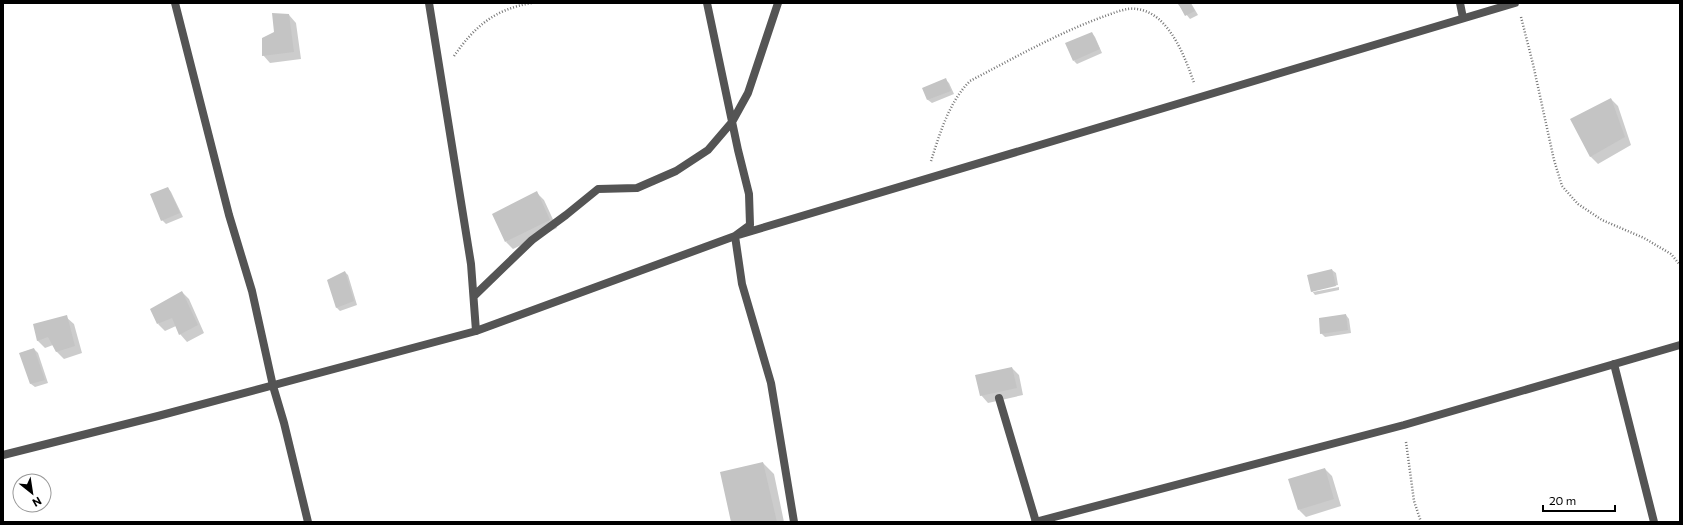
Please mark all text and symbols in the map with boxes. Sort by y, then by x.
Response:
north arrow [12,473,52,513]
scale bar [1543,487,1615,513]
text: 20 m [1549,493,1576,507]
text: N [30,494,44,510]

